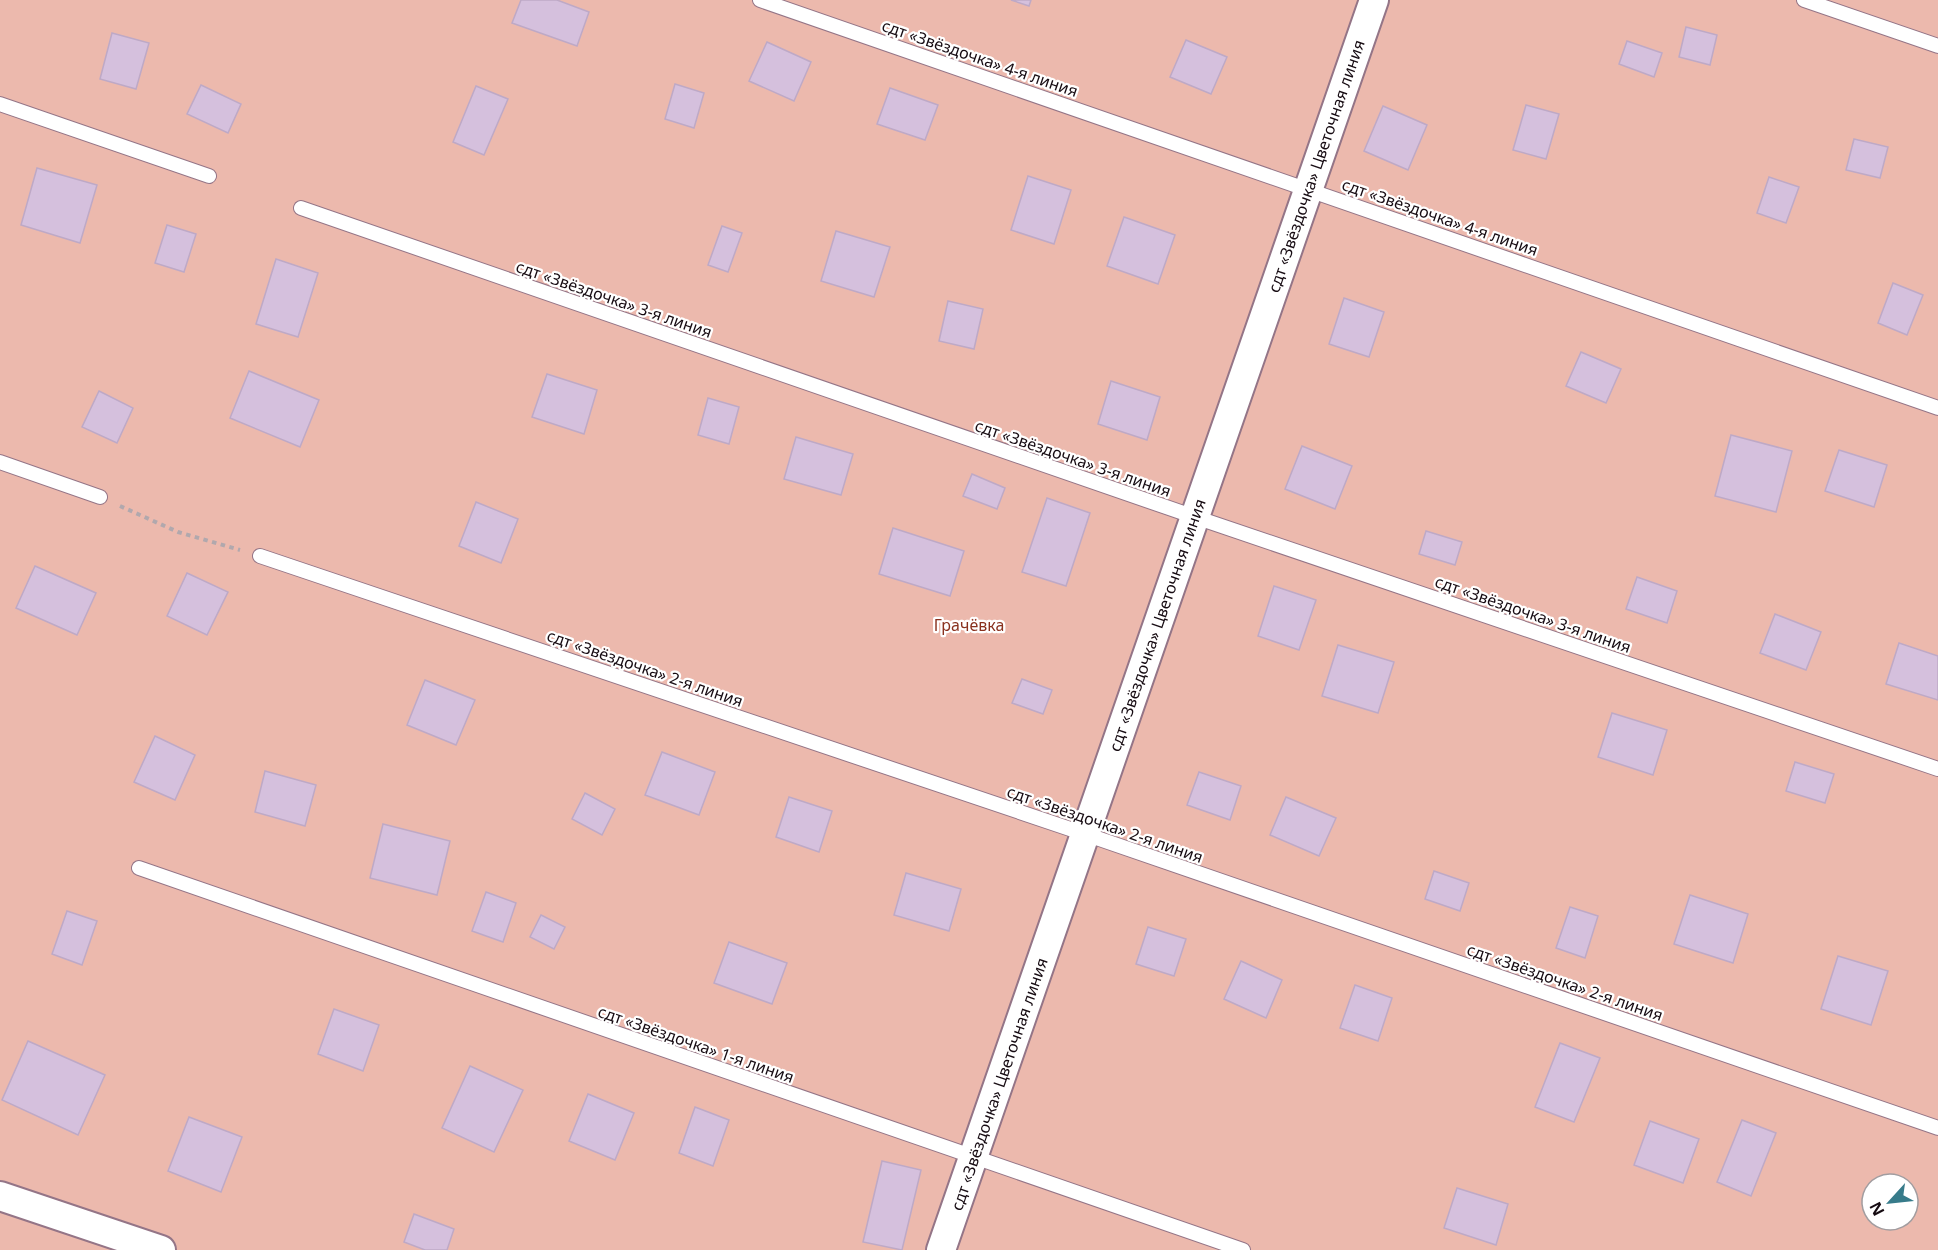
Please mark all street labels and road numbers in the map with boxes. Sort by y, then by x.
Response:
street label: сдт «Звёздочка» 4-я линия [879,14,1081,102]
street label: сдт «Звёздочка» Цветочная линия [1262,37,1370,295]
street label: сдт «Звёздочка» 4-я линия [1339,173,1541,261]
street label: сдт «Звёздочка» 3-я линия [513,255,715,343]
street label: сдт «Звёздочка» 3-я линия [972,414,1174,502]
street label: сдт «Звёздочка» Цветочная линия [1103,496,1211,754]
street label: сдт «Звёздочка» 3-я линия [1432,570,1634,658]
street label: сдт «Звёздочка» 2-я линия [544,624,746,712]
street label: сдт «Звёздочка» 2-я линия [1004,780,1206,868]
street label: сдт «Звёздочка» 2-я линия [1464,938,1666,1026]
street label: сдт «Звёздочка» Цветочная линия [945,955,1053,1213]
street label: сдт «Звёздочка» 1-я линия [595,1000,797,1088]

